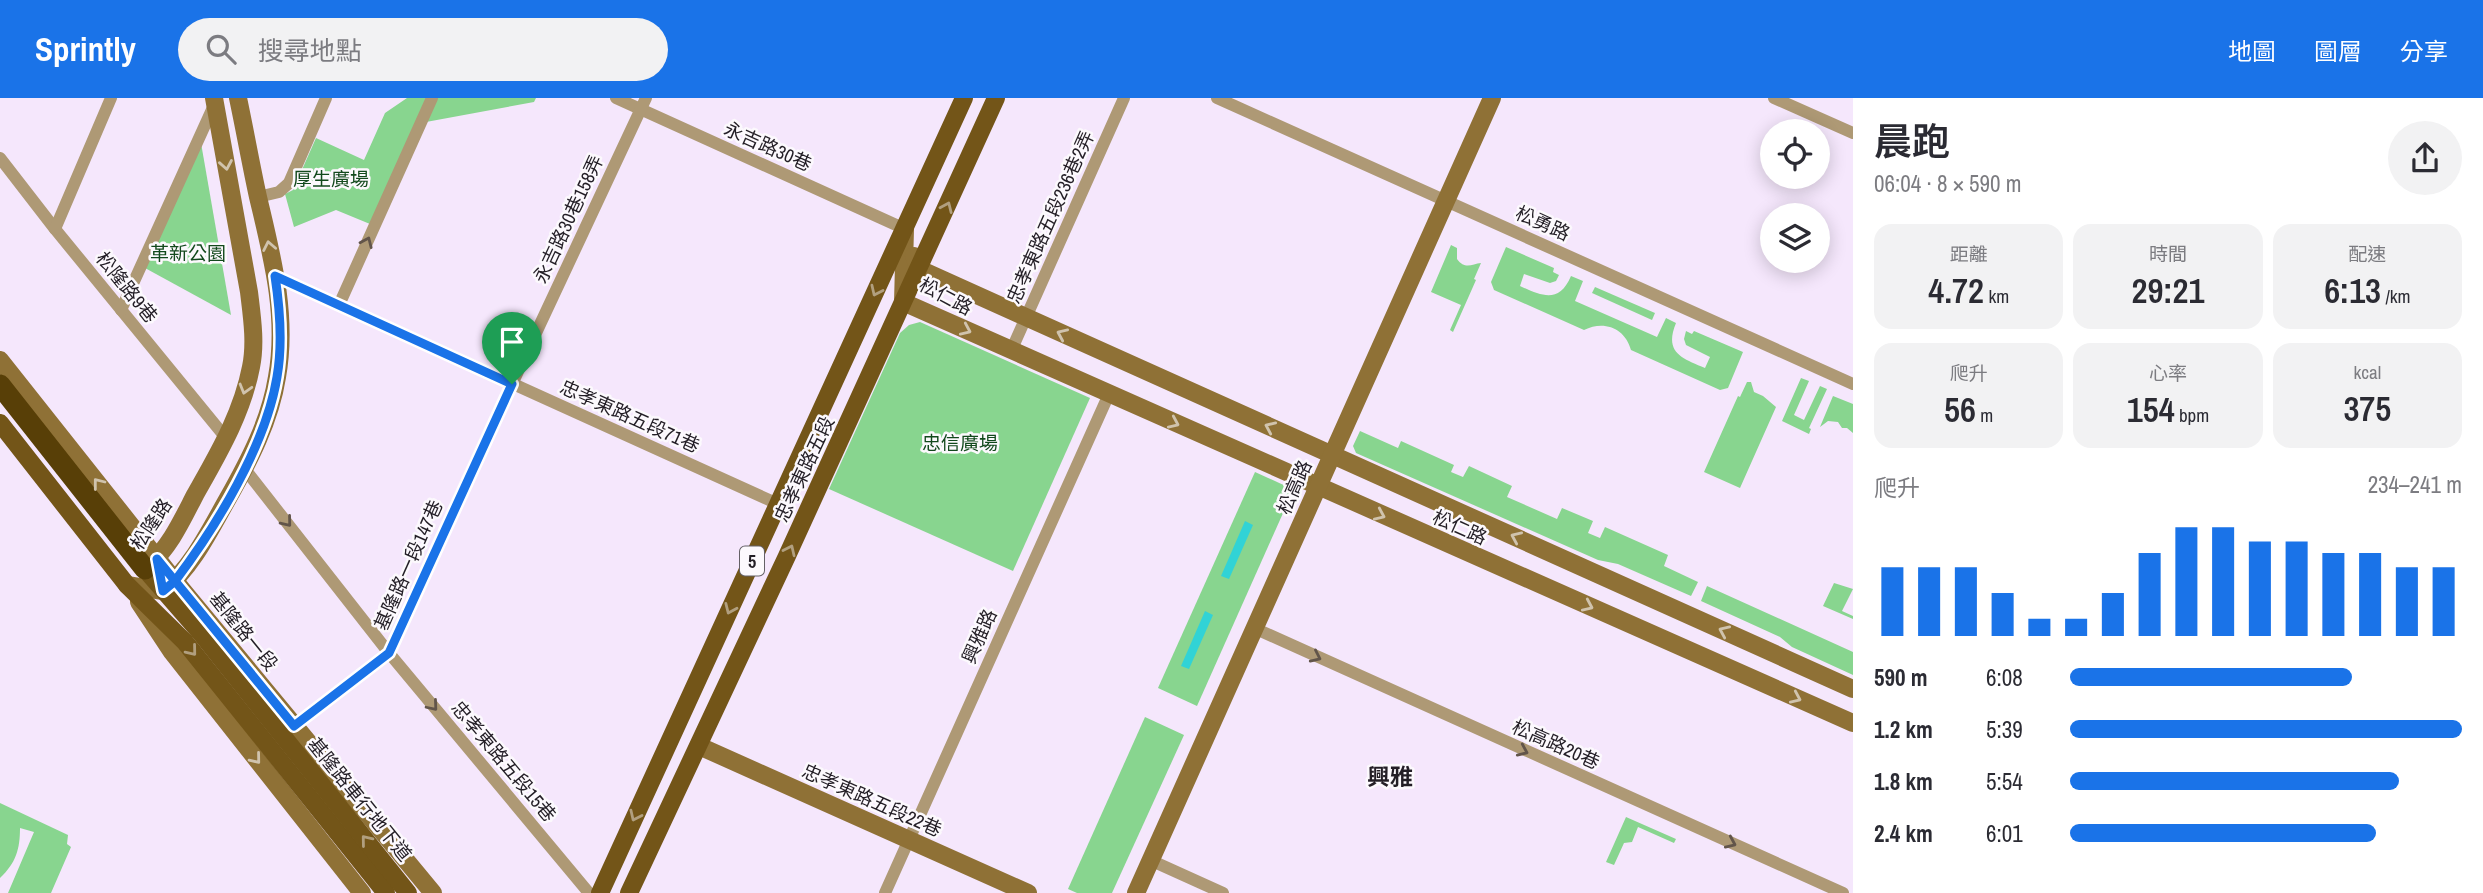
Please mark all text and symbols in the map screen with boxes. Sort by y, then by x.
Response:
search box [178,18,668,81]
text: Sprintly [35,27,136,71]
icon: search [202,30,240,68]
text: 搜尋地點 [258,33,362,68]
text: 地圖 [2228,35,2276,67]
text: 圖層 [2314,35,2362,67]
text: 分享 [2400,35,2448,67]
street label: 永吉路30巷 [720,115,816,177]
text: 晨跑 [1874,116,1950,167]
map controls [1760,119,1830,273]
button: locate [1760,119,1830,189]
button: share [2388,121,2462,195]
street label: 忠孝東路五段236巷2弄 [1000,126,1100,308]
street label: 永吉路30巷158弄 [527,151,609,287]
one-way arrow [218,159,233,171]
park label: 厚生廣場 [293,166,369,192]
text: 06:04 · 8 × 590 m [1874,168,2021,199]
street label: 松勇路 [1512,200,1574,246]
one-way arrow [939,201,953,214]
button: layers [1760,203,1830,273]
one-way arrow [359,237,373,249]
park label: 革新公園 [150,240,226,266]
one-way arrow [263,240,278,252]
text: 距離 [1950,241,1988,267]
text: 時間 [2149,241,2187,267]
text: 配速 [2348,241,2386,267]
street label: 松隆路9巷 [90,246,164,328]
text: 4.72 [1928,267,1984,314]
text: 29:21 [2132,267,2204,314]
text: 6:13 [2324,267,2381,314]
street label: 松仁路 [915,271,977,321]
text: km [1984,283,2009,309]
text: /km [2381,283,2411,309]
one-way arrow [870,284,884,296]
pin [482,312,542,384]
one-way arrow [959,322,971,336]
icon: arrive [493,323,531,361]
one-way arrow [1057,328,1069,342]
text: kcal [2353,359,2381,385]
text: 爬升 [1950,360,1988,386]
text: 心率 [2149,360,2187,386]
street label: 忠孝東路五段71巷 [556,374,704,458]
one-way arrow [239,383,253,395]
text: 375 [2343,385,2391,432]
text: 56 [1944,386,1976,433]
text: 154 [2127,386,2175,433]
text: m [1976,402,1993,428]
text: bpm [2175,402,2209,428]
street label: 忠孝東路五段 [768,412,840,526]
one-way arrow [1166,415,1179,429]
one-way arrow [1265,421,1277,435]
park label: 忠信廣場 [922,430,998,456]
street label: 松高路 [1271,456,1317,518]
text: 234–241 m [2368,469,2462,500]
text: 爬升 [1874,472,1920,503]
one-way arrow [93,479,106,491]
street label: 松隆路 [124,493,178,555]
street label: 基隆路一段147巷 [368,496,448,634]
street label: 松仁路 [1429,504,1491,550]
one-way arrow [1373,507,1385,521]
one-way arrow [279,513,291,526]
one-way arrow [1511,531,1523,545]
one-way arrow [781,545,795,558]
road number: 5 [740,546,764,575]
street label: 基隆路一段 [204,586,284,676]
one-way arrow [1581,598,1593,612]
one-way arrow [724,602,738,614]
street label: 興雅路 [956,605,1002,667]
one-way arrow [1718,625,1731,639]
one-way arrow [184,643,196,656]
one-way arrow [1309,649,1321,663]
text: 590 m [1874,662,1927,693]
text: 6:08 [1986,662,2023,693]
one-way arrow [1789,690,1801,704]
street label: 忠孝東路五段15巷 [446,695,562,827]
one-way arrow [425,697,437,710]
street label: 松高路20巷 [1508,713,1604,775]
text: 1.2 km [1874,714,1933,745]
text: 5:39 [1986,714,2023,745]
street label: 基隆路車行地下道 [302,732,418,866]
one-way arrow [1517,742,1529,756]
one-way arrow [247,751,260,763]
street label: 忠孝東路五段22巷 [798,758,946,842]
district label: 興雅 [1367,761,1413,792]
text: 1.8 km [1874,766,1933,797]
text: 5:54 [1986,766,2023,797]
one-way arrow [630,809,644,821]
text: 2.4 km [1874,818,1933,849]
text: 6:01 [1986,818,2023,849]
one-way arrow [361,835,374,847]
one-way arrow [1724,835,1736,849]

